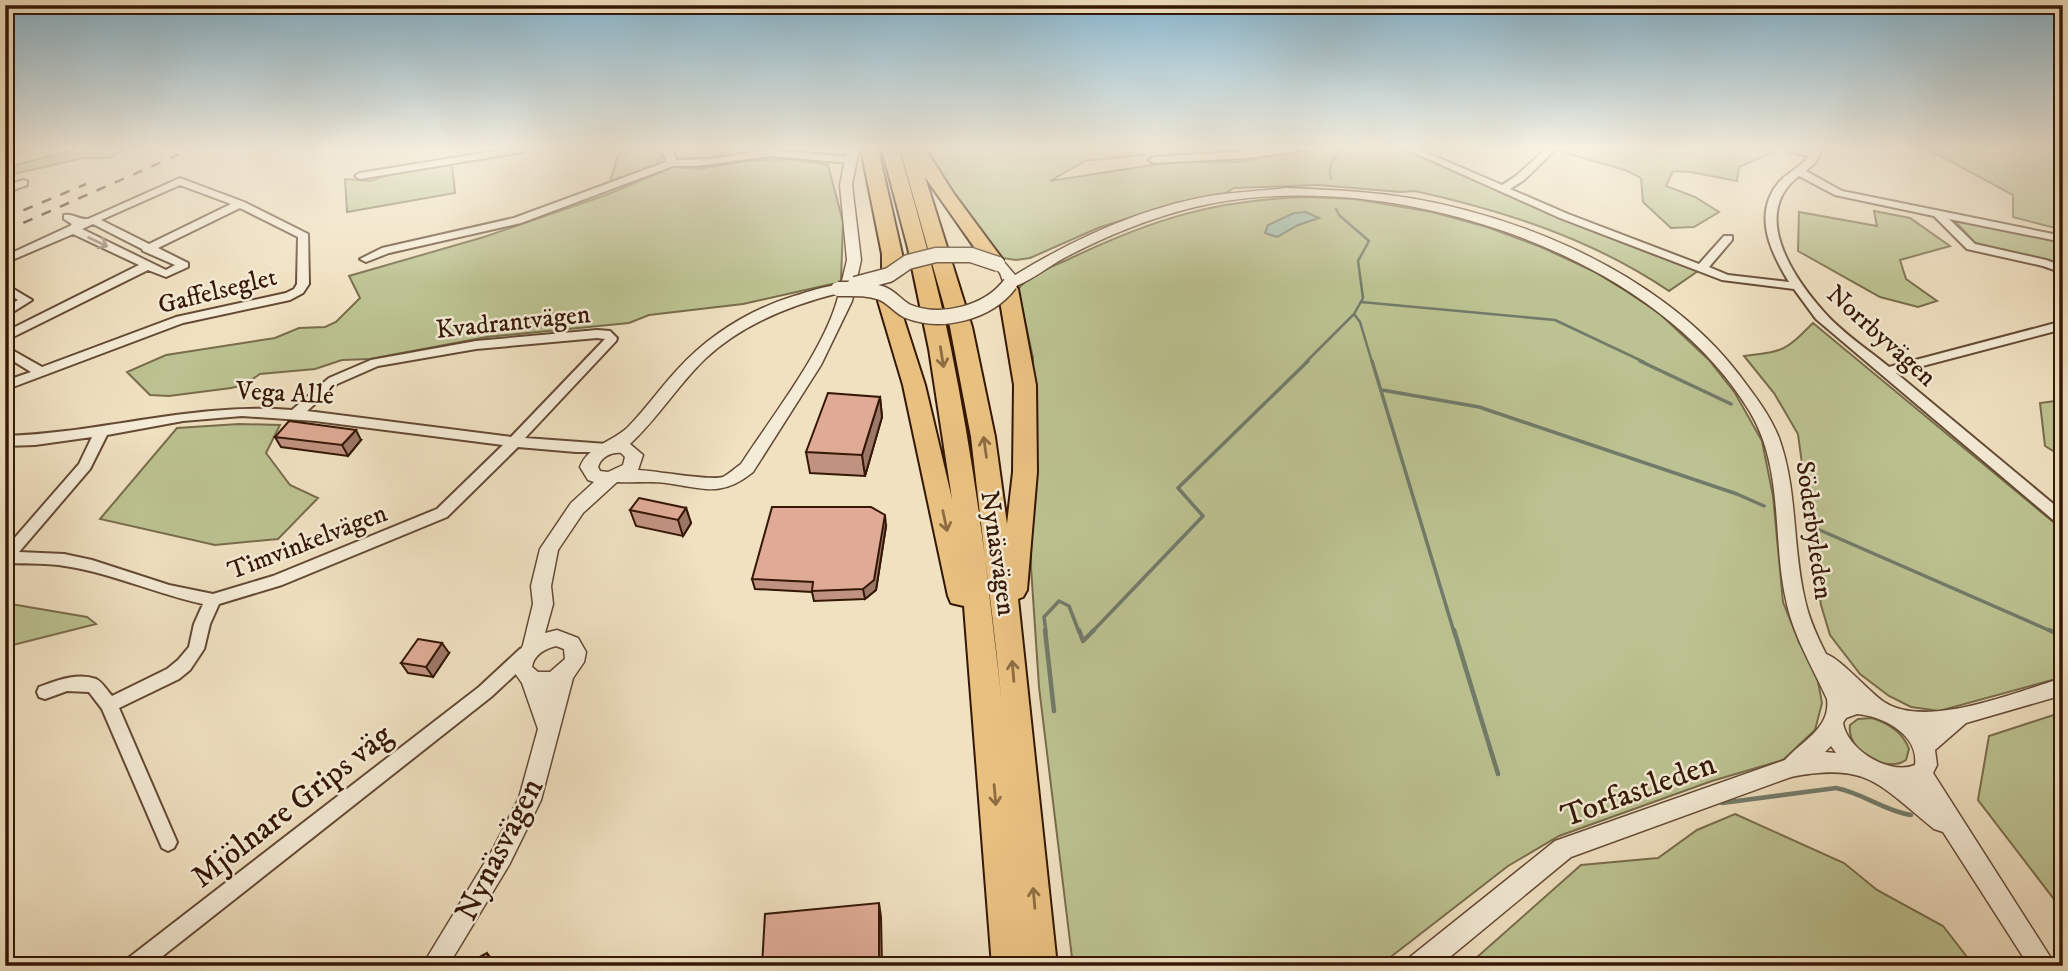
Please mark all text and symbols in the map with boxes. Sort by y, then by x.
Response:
one-way arrow [87,235,108,249]
street label: Gaffelseglet [155,261,280,322]
street label: Norrbyvägen [1819,278,1943,394]
street label: Kvadrantvägen [434,298,592,347]
one-way arrow [936,345,949,368]
street label: Vega Allé [234,374,335,413]
one-way arrow [978,436,991,459]
street label: Söderbyleden [1787,459,1840,602]
street label: Nynäsvägen [972,489,1023,618]
street label: Timvinkelvägen [223,497,392,588]
one-way arrow [939,509,952,532]
one-way arrow [1006,660,1019,683]
street label: Mjölnare Grips väg [184,716,401,897]
street label: Torfastleden [1556,744,1722,837]
street label: Nynäsvägen [447,772,553,928]
one-way arrow [989,783,1002,806]
one-way arrow [1027,887,1040,910]

